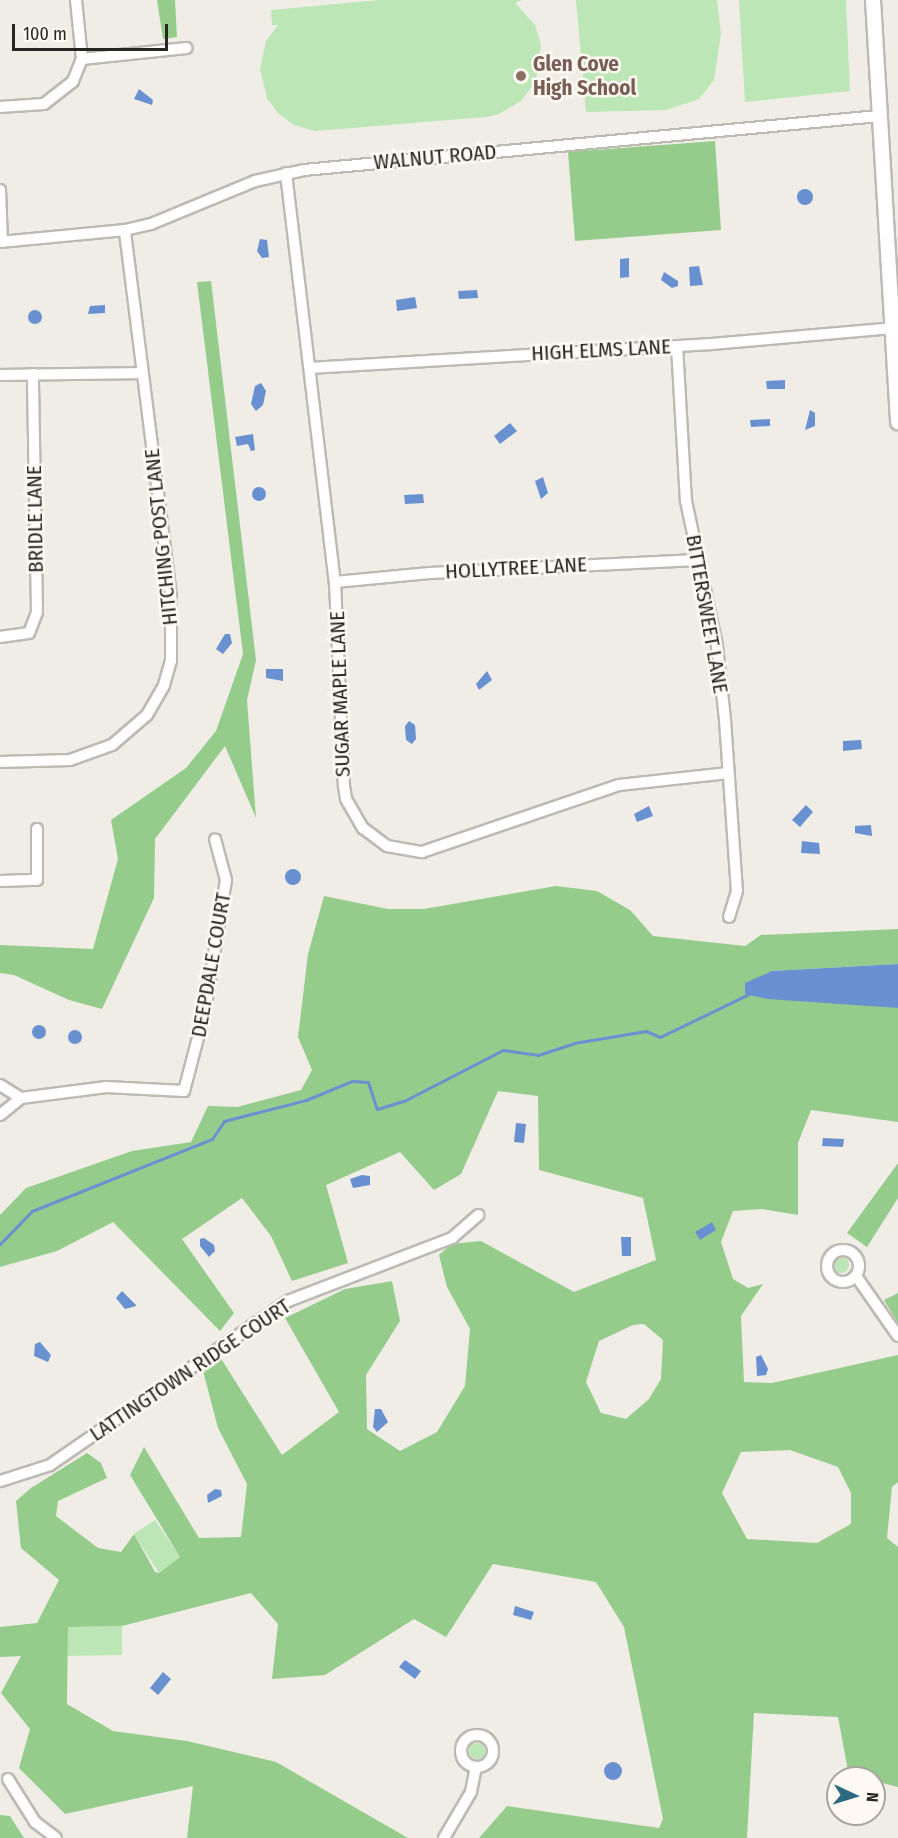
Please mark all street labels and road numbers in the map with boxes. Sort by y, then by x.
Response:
street label: WALNUT ROAD [372,139,498,175]
street label: HIGH ELMS LANE [531,334,671,366]
street label: HITCHING POST LANE [139,447,183,627]
street label: BRIDLE LANE [21,465,49,573]
street label: BITTERSWEET LANE [681,533,733,695]
street label: HOLLYTREE LANE [445,552,587,584]
street label: SUGAR MAPLE LANE [325,611,355,777]
street label: DEEPDALE COURT [186,891,236,1039]
street label: LATTINGTOWN RIDGE COURT [85,1293,295,1447]

